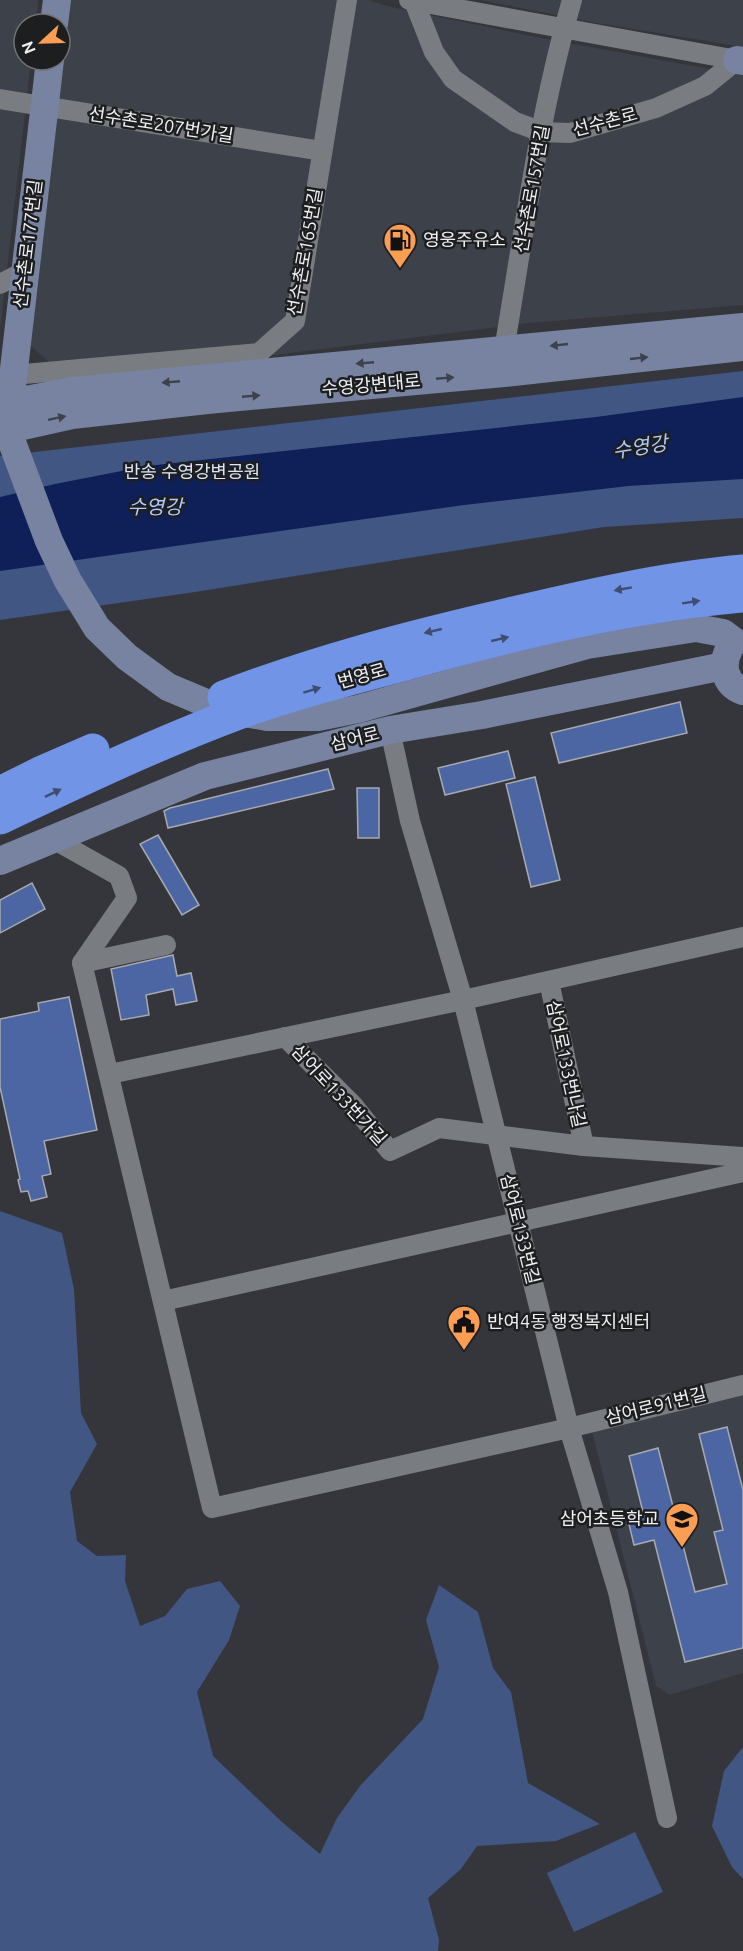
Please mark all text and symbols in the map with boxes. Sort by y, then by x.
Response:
north arrow [12,12,72,72]
text: N [18,39,39,57]
street label: 선수촌로207번가길 [87,103,235,145]
street label: 선수촌로 [570,103,639,139]
street label: 선수촌로157번길 [510,123,552,254]
street label: 선수촌로177번길 [9,178,45,310]
street label: 선수촌로165번길 [283,186,325,317]
fuel station icon: 영웅주유소 [382,222,418,269]
place label: 영웅주유소 [423,229,506,249]
one-way arrow [550,340,569,350]
one-way arrow [630,353,649,363]
one-way arrow [356,358,375,368]
street label: 수영강변대로 [321,370,421,398]
one-way arrow [436,373,455,383]
one-way arrow [162,377,181,387]
one-way arrow [241,391,260,401]
one-way arrow [48,413,67,423]
water label: 수영강 [611,430,672,462]
park label: 반송 수영강변공원 [124,461,260,481]
water label: 수영강 [127,495,185,518]
one-way arrow [613,585,632,594]
one-way arrow [682,598,701,607]
one-way arrow [423,627,442,637]
one-way arrow [491,634,509,644]
street label: 번영로 [335,659,388,691]
one-way arrow [303,685,321,695]
street label: 삼어로 [328,722,381,754]
one-way arrow [44,788,61,797]
street label: 삼어로133번나길 [544,998,590,1129]
street label: 삼어로133번가길 [288,1040,391,1149]
street label: 삼어로133번길 [498,1171,544,1286]
public building icon: 반여4동 행정복지센터 [446,1304,482,1351]
place label: 반여4동 행정복지센터 [487,1311,650,1331]
street label: 삼어로91번길 [603,1383,708,1427]
school or university icon: 삼어초등학교 [664,1501,700,1548]
place label: 삼어초등학교 [560,1508,659,1528]

